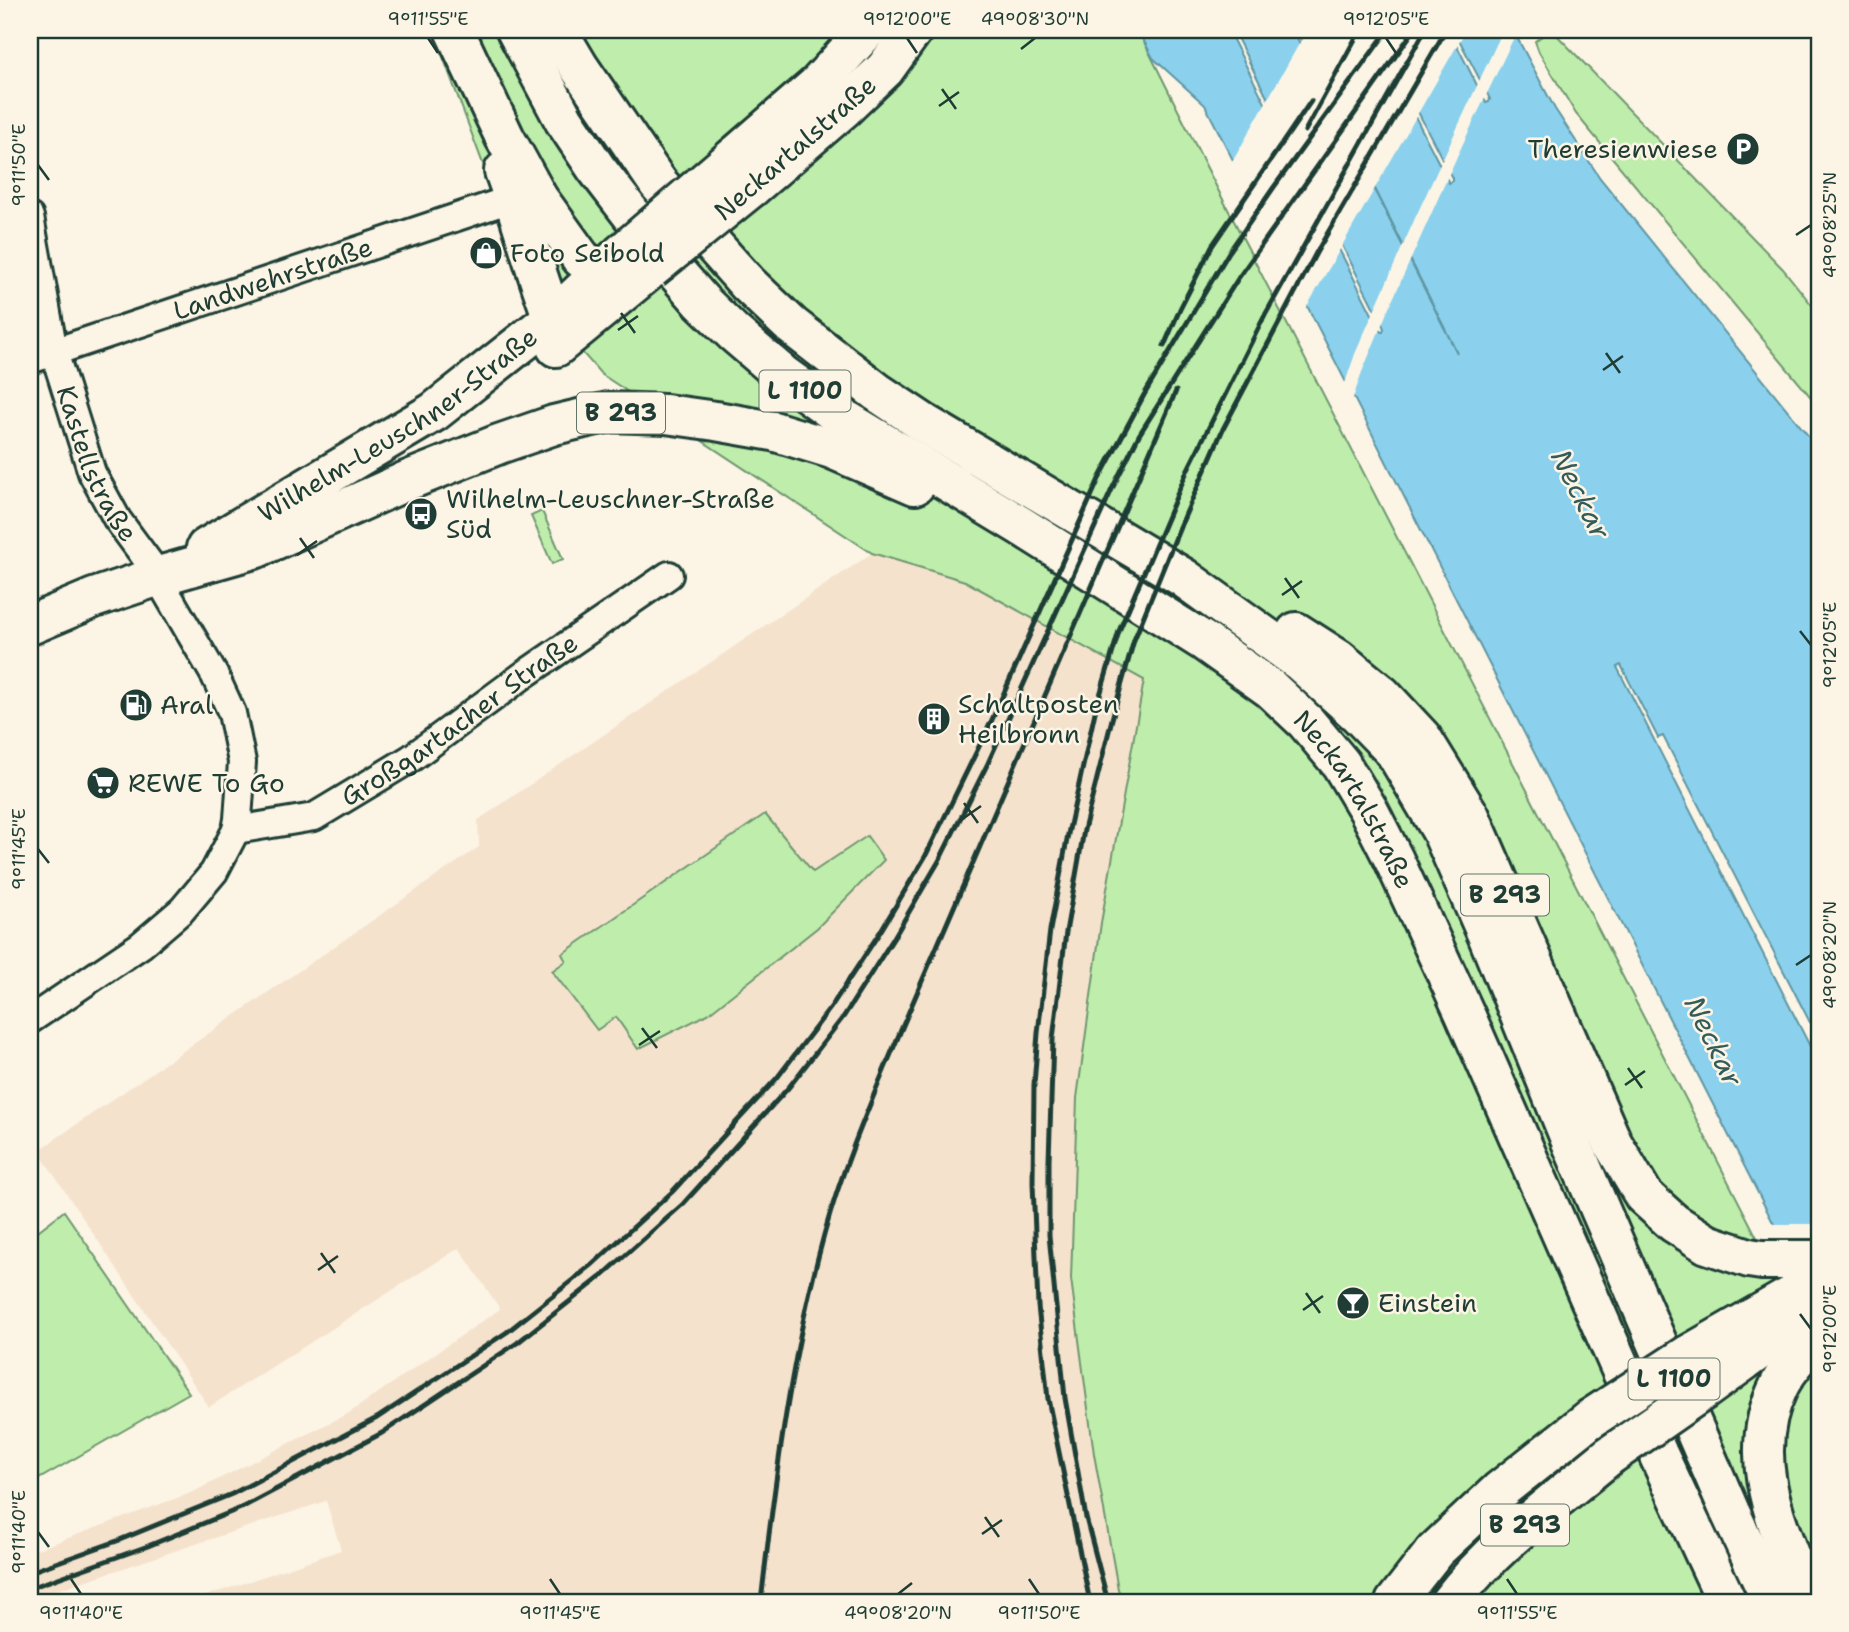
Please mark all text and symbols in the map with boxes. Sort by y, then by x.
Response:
text: 9°11'55"E [388,7,468,31]
text: 9°12'00"E [863,7,951,31]
text: 49°08'30"N [981,7,1089,31]
text: 9°12'05"E [1343,7,1429,31]
street label: Neckartalstraße [706,67,883,228]
text: 9°11'50"E [7,123,31,207]
parking icon: Theresienwiese [1724,130,1762,168]
place label: Theresienwiese [1528,131,1718,166]
text: 49°08'25"N [1818,172,1842,278]
street label: Landwehrstraße [168,229,377,328]
shop icon: Foto Seibold [467,234,505,272]
place label: Foto Seibold [510,235,665,270]
street label: Wilhelm-Leuschner-Straße [251,319,544,530]
road number: L 1100 [760,370,850,412]
street label: Kastellstraße [49,381,146,549]
road number: B 293 [577,392,665,434]
water label: Neckar [1542,442,1620,546]
place label: Wilhelm-Leuschner-Straße Süd [446,481,775,546]
bus stop icon: Wilhelm-Leuschner-Straße Süd [402,495,440,533]
text: 9°12'05"E [1818,602,1842,688]
street label: Großgartacher Straße [334,625,584,814]
fuel station icon: Aral [117,686,155,724]
place label: Schaltposten Heilbronn [958,686,1119,751]
place label: Aral [160,687,213,722]
building icon: Schaltposten Heilbronn [915,700,953,738]
street label: Neckartalstraße [1287,702,1423,894]
supermarket icon: REWE To Go [84,764,122,802]
place label: REWE To Go [128,765,285,800]
text: 9°11'45"E [7,808,31,890]
road number: B 293 [1461,874,1549,916]
text: 49°08'20"N [1818,901,1842,1009]
water label: Neckar [1676,989,1753,1093]
bar icon: Einstein [1334,1284,1372,1322]
place label: Einstein [1378,1285,1477,1320]
text: 9°12'00"E [1818,1285,1842,1373]
road number: L 1100 [1628,1358,1720,1400]
text: 9°11'40"E [7,1490,31,1574]
road number: B 293 [1481,1504,1569,1546]
text: 9°11'40"E [39,1601,123,1625]
text: 9°11'45"E [519,1601,601,1625]
text: 49°08'20"N [844,1601,952,1625]
text: 9°11'50"E [997,1601,1081,1625]
text: 9°11'55"E [1477,1601,1557,1625]

